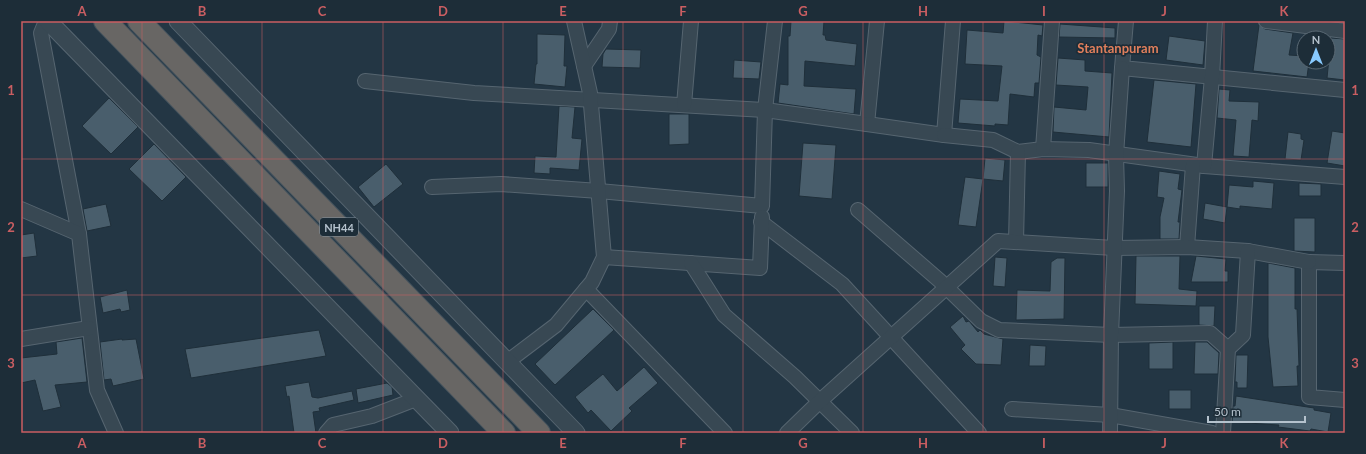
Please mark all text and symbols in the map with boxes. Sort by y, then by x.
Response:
text: A [76,3,87,19]
text: B [198,3,207,19]
text: C [318,3,327,19]
text: D [438,3,448,19]
text: E [559,3,567,19]
text: F [679,3,687,19]
text: G [798,3,808,19]
text: H [918,3,928,19]
text: I [1042,3,1046,19]
text: J [1161,3,1167,19]
text: K [1280,3,1290,19]
north arrow [1296,30,1336,70]
text: N [1312,33,1320,46]
district label: Stantanpuram [1077,40,1159,56]
text: 1 [7,82,15,98]
text: 1 [1351,82,1359,98]
road number: NH44 [320,218,358,236]
text: 2 [7,219,15,235]
text: 2 [1351,219,1359,235]
text: 3 [7,355,15,371]
text: 3 [1351,355,1359,371]
scale bar [1208,398,1305,424]
text: 50 m [1214,404,1241,419]
text: A [76,435,87,451]
text: B [198,435,207,451]
text: C [318,435,327,451]
text: D [438,435,448,451]
text: E [559,435,567,451]
text: F [679,435,687,451]
text: G [798,435,808,451]
text: H [918,435,928,451]
text: I [1042,435,1046,451]
text: J [1161,435,1167,451]
text: K [1280,435,1290,451]

